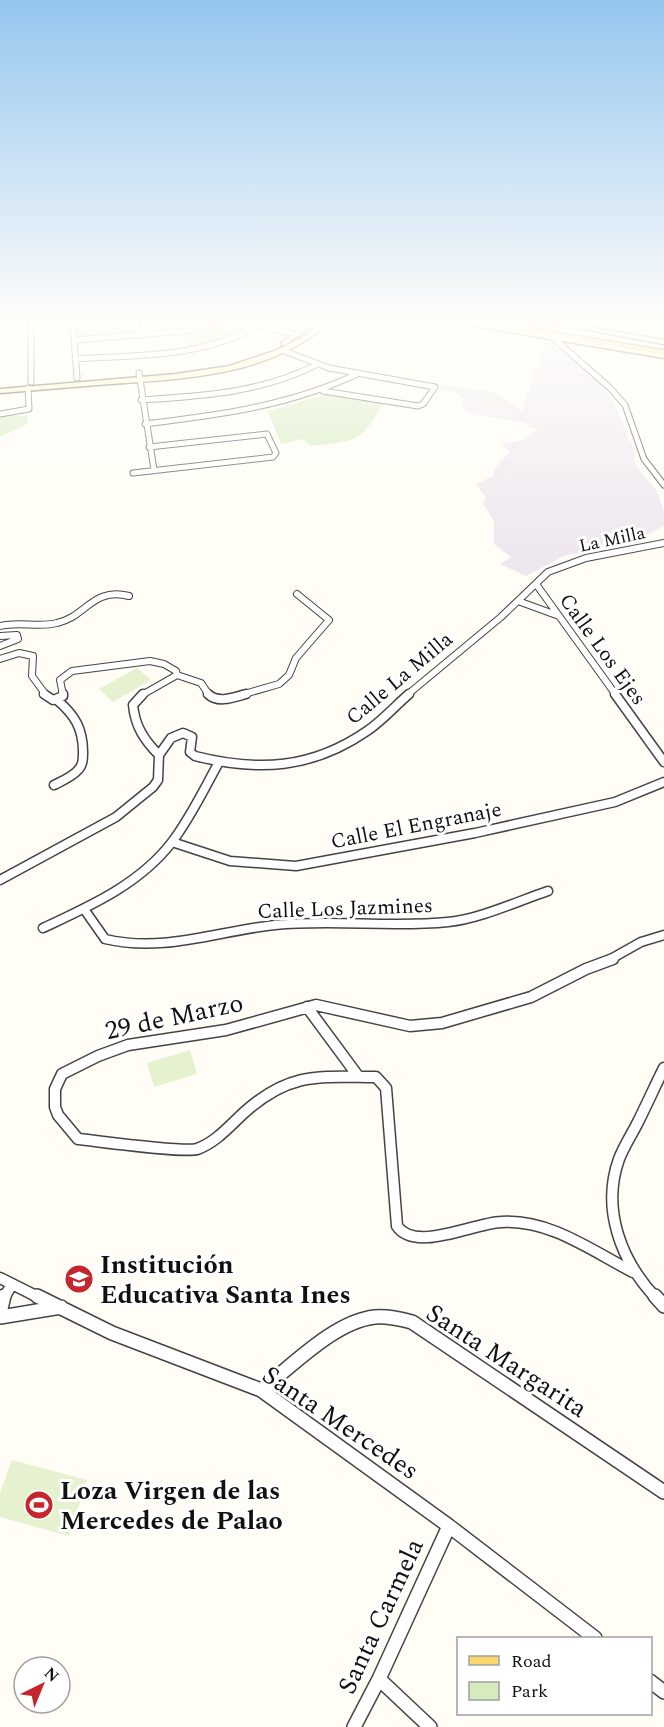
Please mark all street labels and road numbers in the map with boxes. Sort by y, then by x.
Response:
street label: La Milla [577,519,648,560]
street label: Calle Los Ejes [551,587,654,712]
street label: Calle La Milla [339,624,461,733]
street label: Calle El Engranaje [328,794,504,858]
street label: Calle Los Jazmines [257,890,433,928]
street label: 29 de Marzo [101,983,247,1051]
street label: Santa Margarita [418,1294,595,1428]
street label: Santa Mercedes [254,1355,427,1490]
street label: Santa Carmela [327,1532,435,1701]

